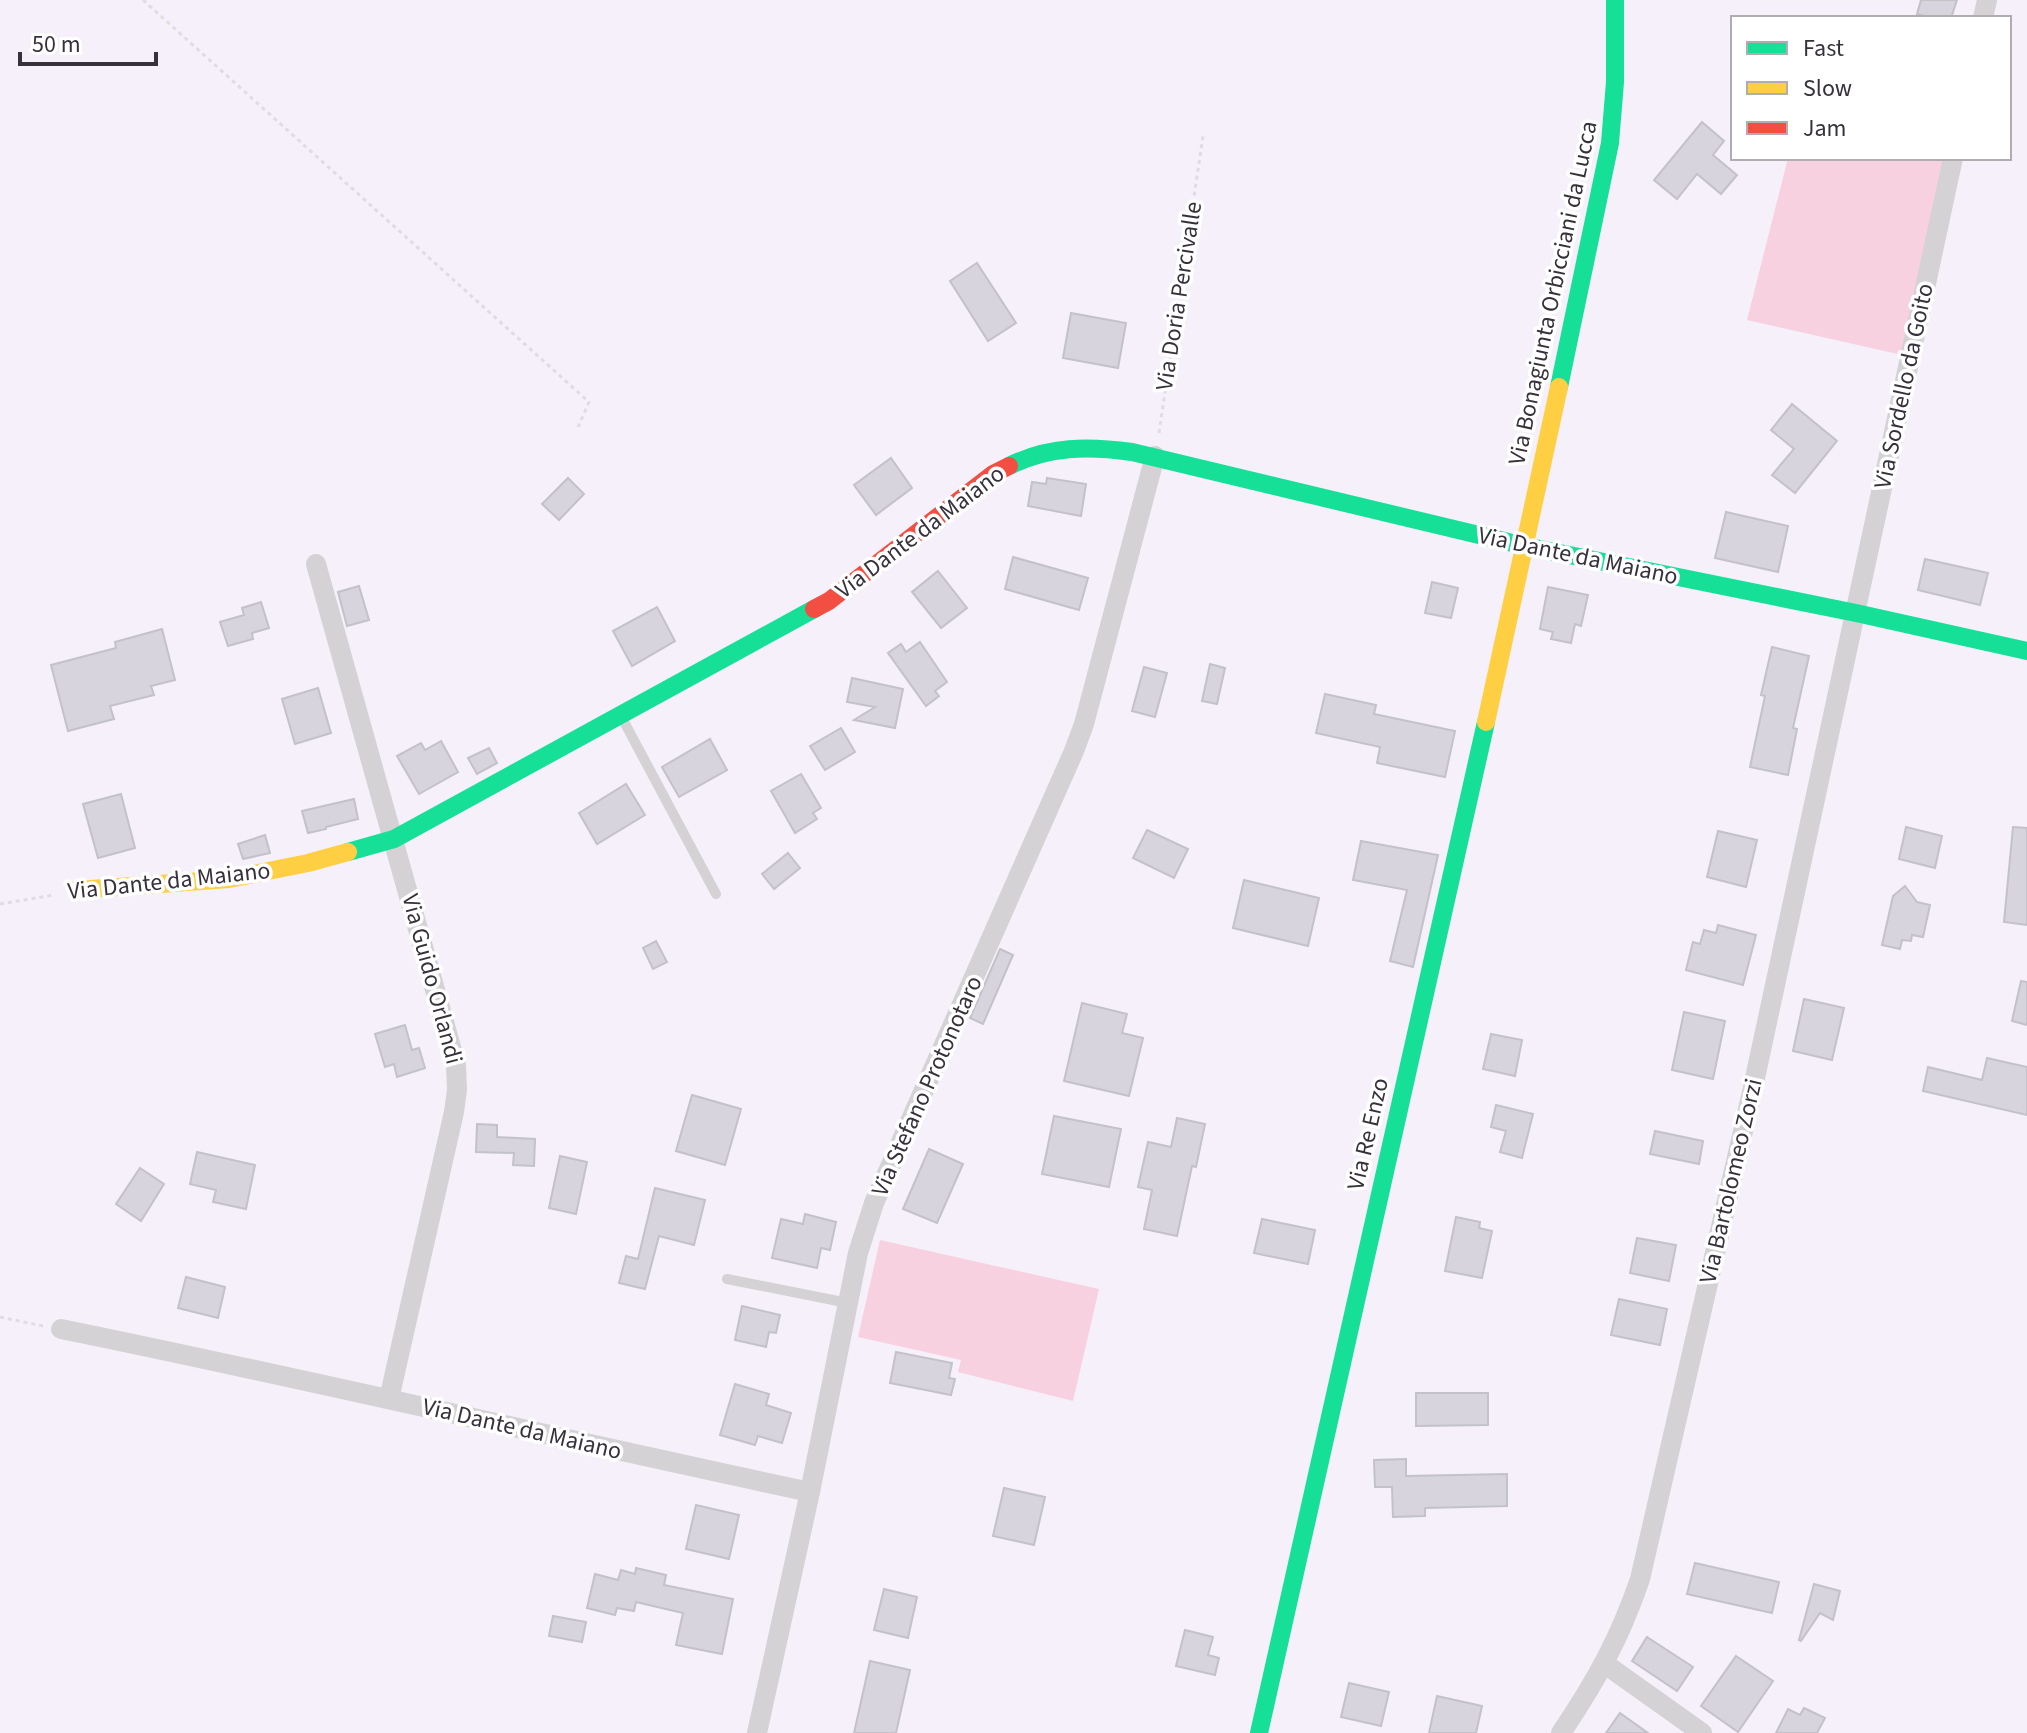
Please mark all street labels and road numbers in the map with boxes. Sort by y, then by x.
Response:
street label: Via Bonagiunta Orbicciani da Lucca [1499,118,1607,468]
street label: Via Doria Percivalle [1147,199,1211,393]
street label: Via Sordello da Goito [1865,280,1943,492]
street label: Via Dante da Maiano [828,457,1012,607]
street label: Via Dante da Maiano [1475,518,1681,594]
street label: Via Dante da Maiano [66,853,272,909]
street label: Via Guido Orlandi [392,890,472,1068]
street label: Via Stefano Protonotaro [863,970,991,1202]
street label: Via Re Enzo [1338,1075,1398,1193]
street label: Via Bartolomeo Zorzi [1690,1075,1772,1287]
street label: Via Dante da Maiano [419,1389,625,1469]

